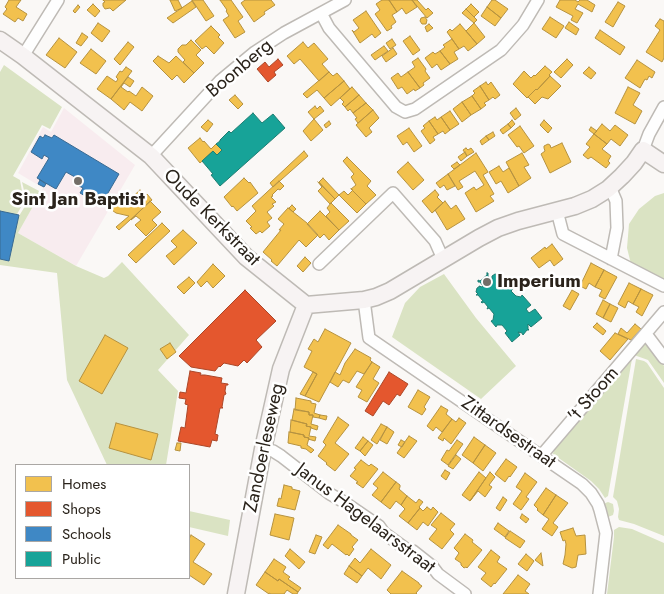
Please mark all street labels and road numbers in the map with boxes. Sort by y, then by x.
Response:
street label: Boonberg [202,35,278,103]
street label: Oude Kerkstraat [158,165,264,271]
street label: 't Stoom [564,363,624,427]
street label: Zandoerleseweg [240,381,290,515]
street label: Zittardsestraat [456,392,560,474]
street label: Janus Hagelaarsstraat [291,459,439,579]

